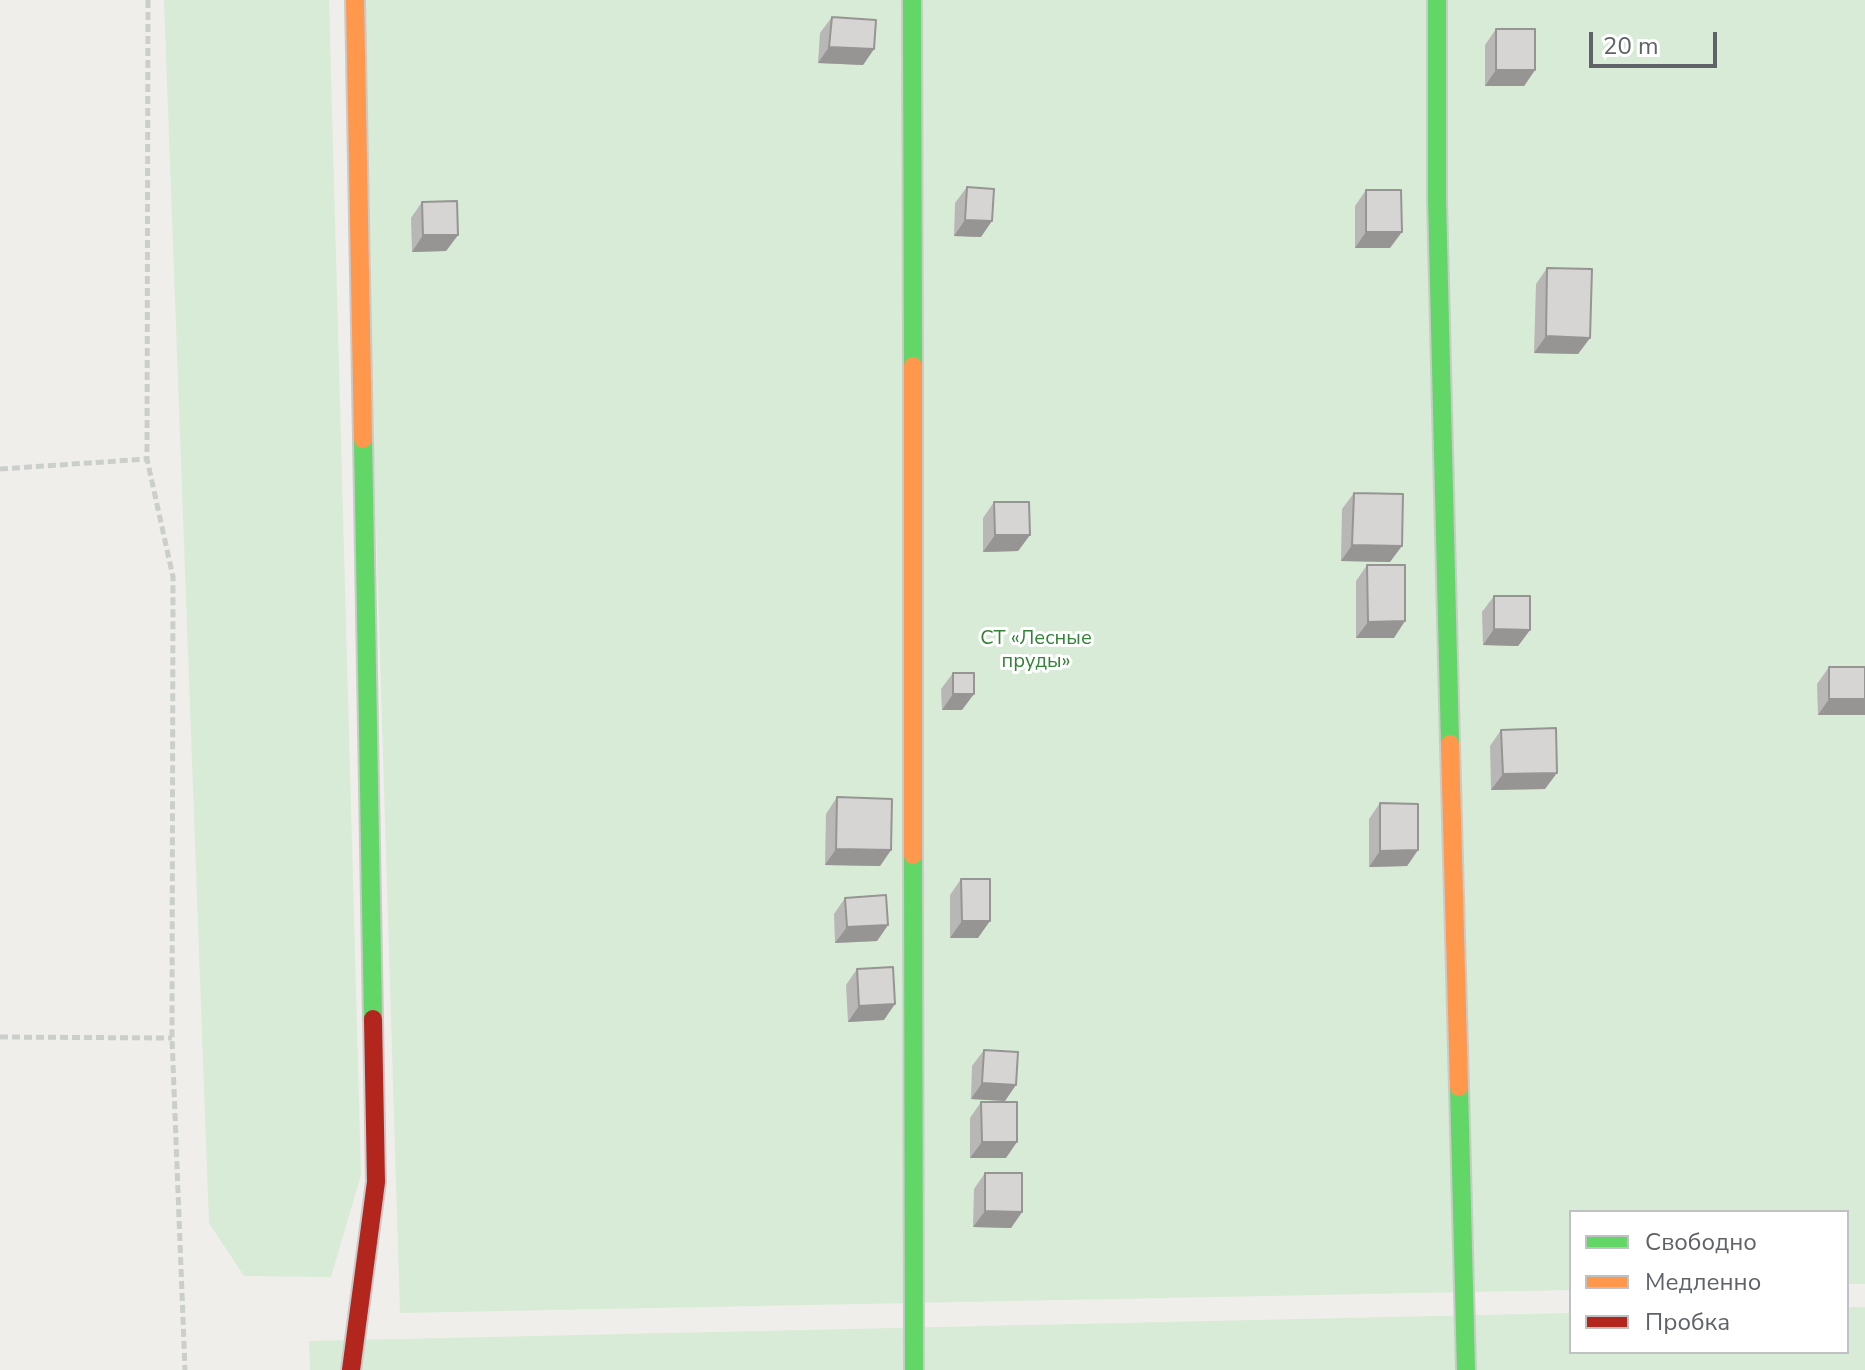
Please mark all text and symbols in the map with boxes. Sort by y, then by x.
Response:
scale bar [1593,16,1721,66]
text: 20 m [1603,30,1659,62]
park label: СТ «Лесные пруды» [980,627,1092,674]
legend [1569,1210,1849,1354]
text: Свободно [1645,1226,1757,1258]
text: Медленно [1645,1266,1761,1298]
text: Пробка [1645,1306,1730,1338]

